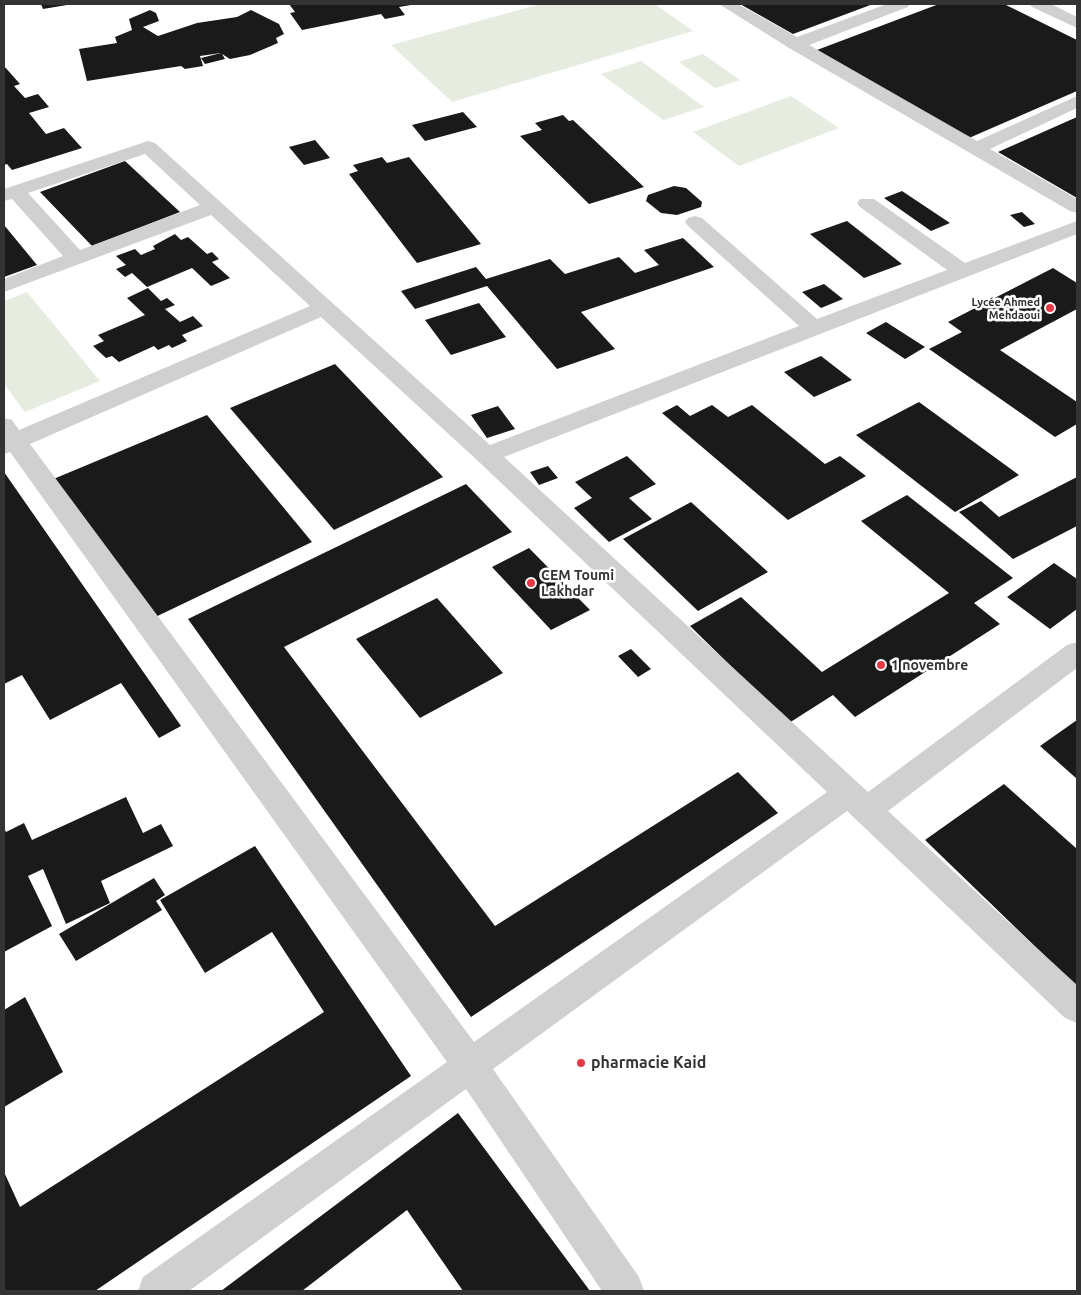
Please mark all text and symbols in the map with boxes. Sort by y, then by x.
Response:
place label: Lycée Ahmed Mehdaoui [972,295,1040,321]
marker: Lycée Ahmed Mehdaoui [1044,302,1056,314]
place label: CEM Toumi Lakhdar [541,567,614,600]
marker: CEM Toumi Lakhdar [525,577,537,589]
place label: 1 novembre [891,657,968,673]
marker: 1 novembre [875,659,887,671]
place label: pharmacie Kaid [591,1053,706,1073]
marker: pharmacie Kaid [575,1057,587,1069]

